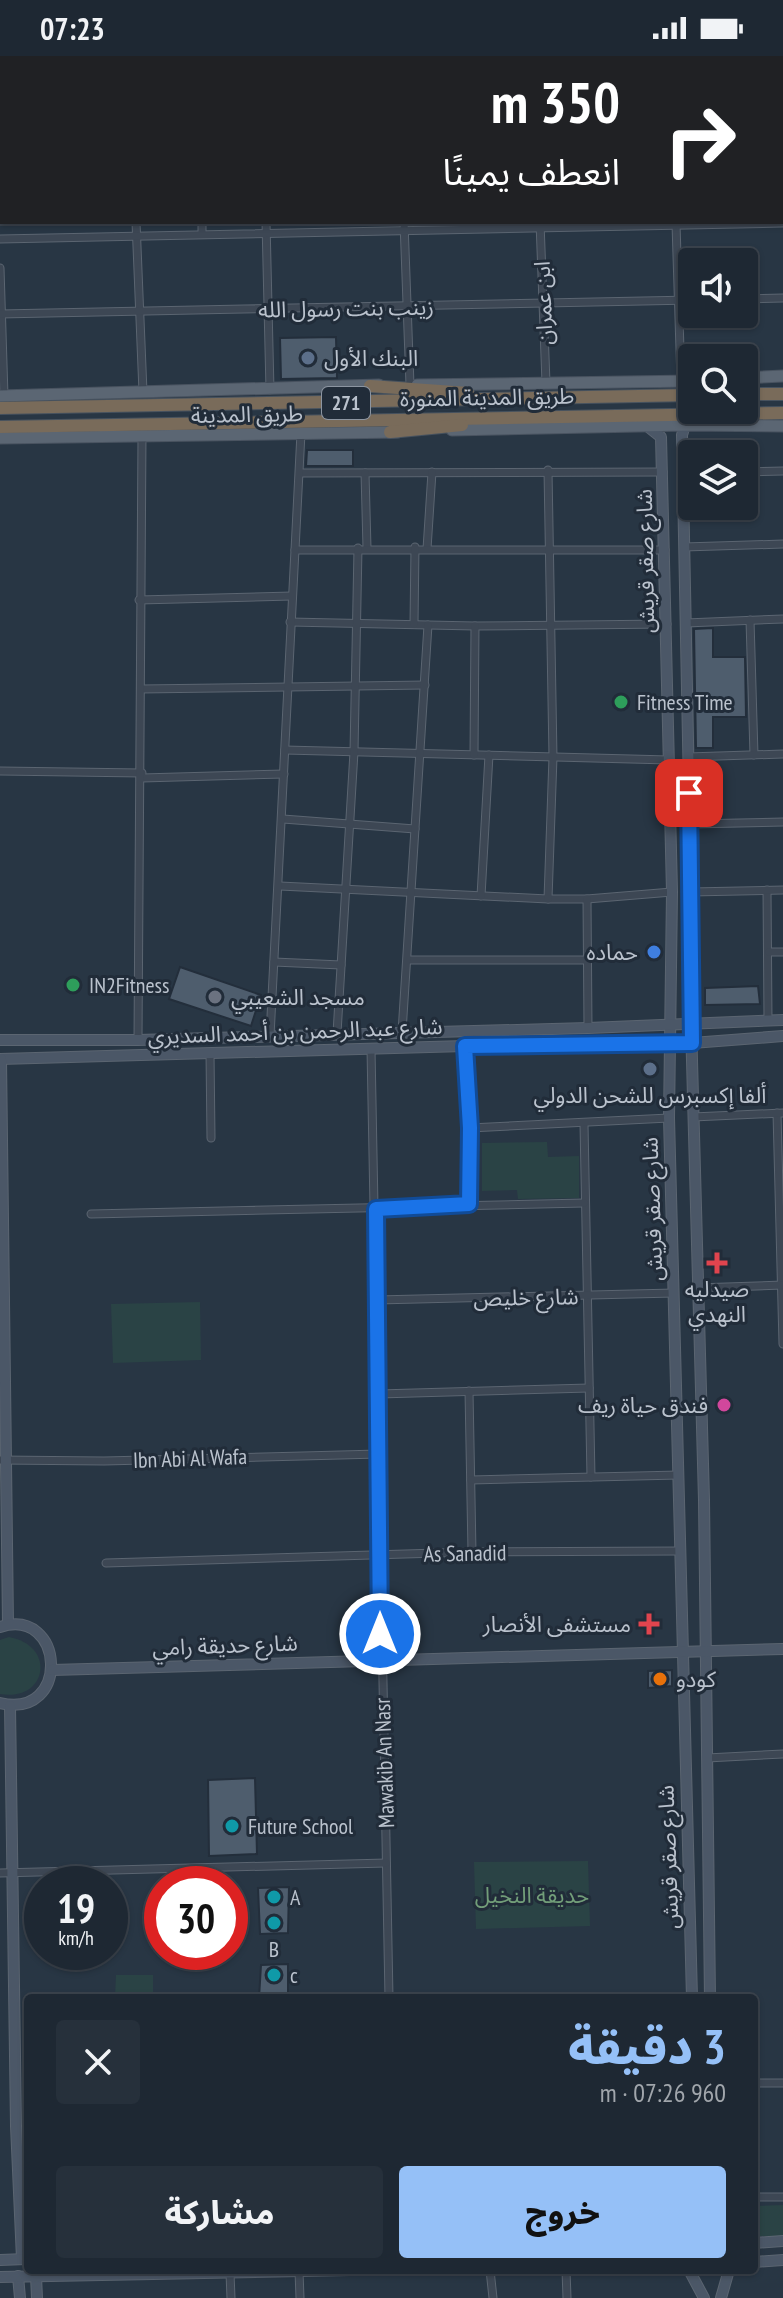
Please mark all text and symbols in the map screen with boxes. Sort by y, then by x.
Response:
text: 07:23 [40,9,105,48]
text: 350 m [491,66,620,138]
icon: right [648,88,752,192]
text: انعطف يمينًا [442,148,620,195]
map controls [678,248,758,520]
button: sound [678,248,758,328]
street label: ابن عمران [528,260,558,346]
street label: زينب بنت رسول الله [258,292,434,324]
place label: البنك الأول [324,344,418,372]
button: search [678,344,758,424]
marker: البنك الأول [299,349,317,367]
street label: طريق المدينة المنورة [400,381,574,413]
road number: 271 [322,387,370,419]
street label: طريق المدينة [191,399,303,429]
button: layers [678,440,758,520]
street label: شارع صقر قريش [630,489,663,633]
place label: Fitness Time [637,688,733,716]
marker: Fitness Time [612,693,630,711]
pin [655,759,723,827]
icon: arrive [667,771,711,815]
place label: حماده [587,938,638,966]
marker: حماده [645,943,663,961]
place label: IN2Fitness [89,971,169,999]
marker: IN2Fitness [64,976,82,994]
place label: مسجد الشعيبي [231,983,365,1014]
marker: مسجد الشعيبي [206,988,224,1006]
street label: شارع عبد الرحمن بن أحمد السديري [147,1012,443,1053]
marker: ألفا إكسبرس للشحن الدولي [641,1060,659,1078]
place label: ألفا إكسبرس للشحن الدولي [534,1081,766,1112]
street label: شارع صقر قريش [635,1136,672,1281]
marker: صيدليه النهدي [708,1254,726,1272]
place label: صيدليه النهدي [685,1275,749,1331]
street label: شارع خليص [473,1282,579,1315]
place label: فندق حياة ريف [578,1391,708,1419]
marker: فندق حياة ريف [715,1396,733,1414]
street label: Ibn Abi Al Wafa [132,1442,248,1474]
street label: As Sanadid [423,1538,507,1568]
position arrow [338,1592,422,1676]
place label: مستشفى الأنصار [482,1610,631,1638]
marker: مستشفى الأنصار [638,1613,660,1635]
street label: شارع حديقة رامي [152,1628,298,1665]
place label: كودو [676,1665,717,1693]
marker: كودو [651,1670,669,1688]
street label: Mawakib An Nasr [368,1697,400,1829]
street label: شارع صقر قريش [651,1784,688,1929]
place label: Future School [248,1812,354,1840]
marker: Future School [223,1817,241,1835]
speed limit sign: 30 [144,1866,248,1970]
park label: حديقة النخيل [475,1881,589,1909]
text: 19 [57,1882,95,1934]
place label: A [290,1883,301,1911]
marker: A [265,1888,283,1906]
marker: B [265,1914,283,1932]
text: km/h [58,1925,94,1951]
place label: B [269,1935,279,1963]
place label: c [290,1961,298,1989]
marker: c [265,1966,283,1984]
text: 3 دقيقة [568,2015,726,2077]
button: close [56,2020,140,2104]
text: 960 m · 07:26 [600,2076,726,2109]
button: مشاركة [56,2166,383,2258]
button: خروج [399,2166,726,2258]

